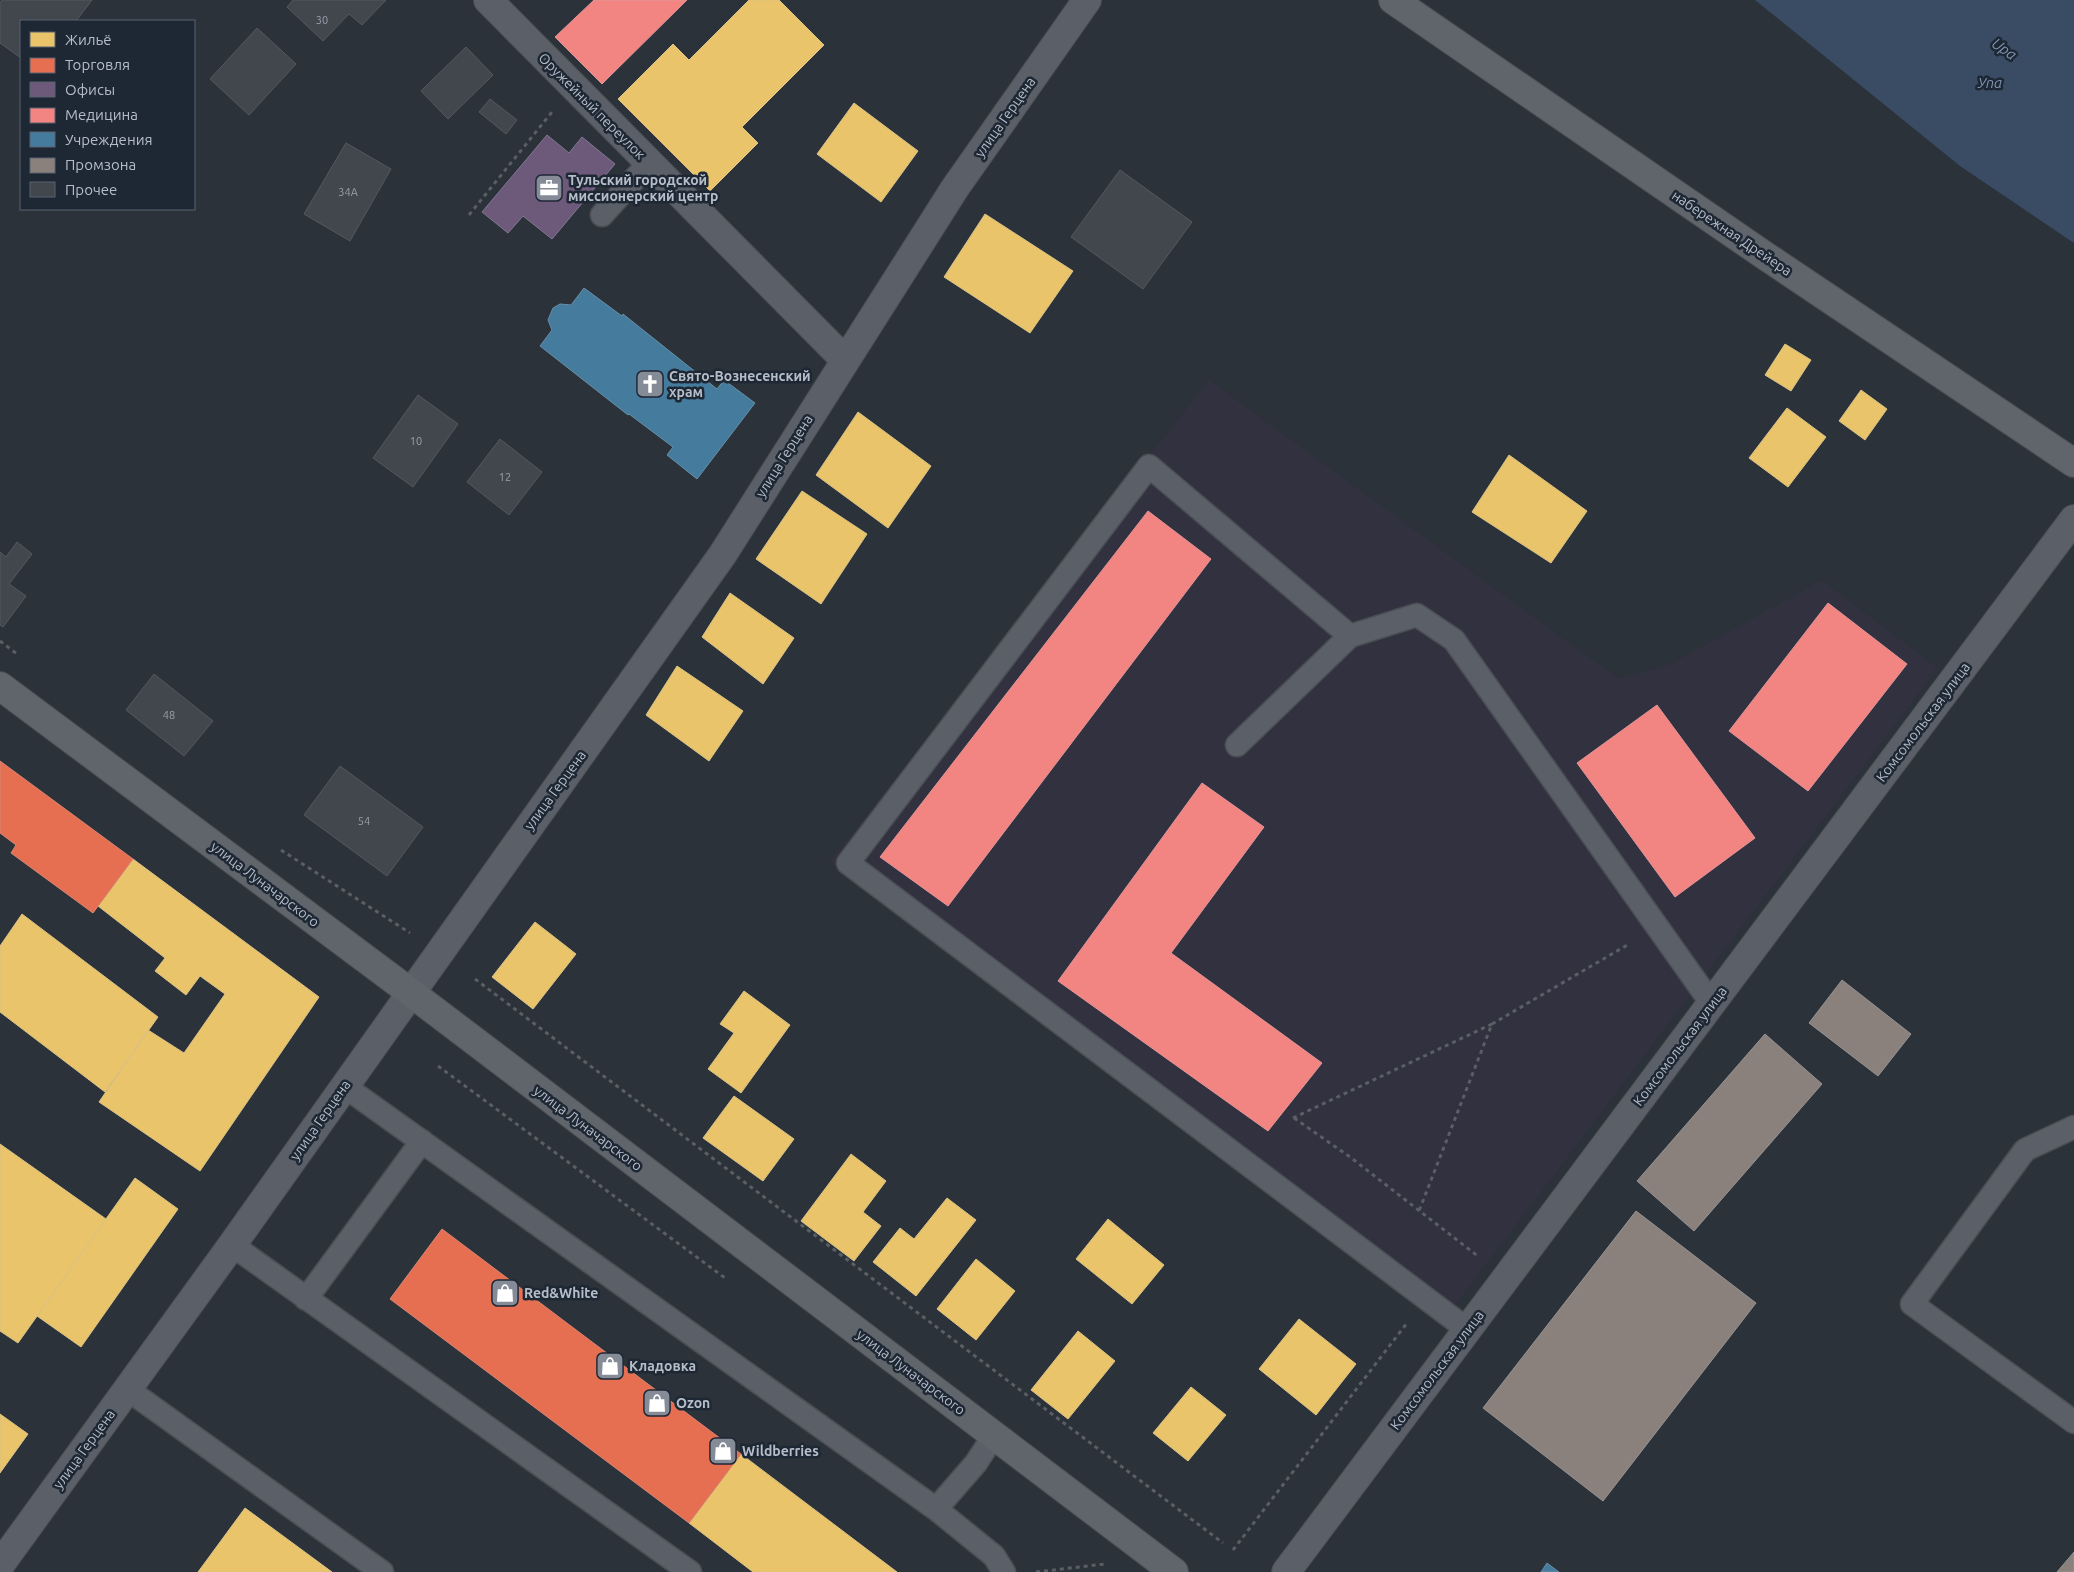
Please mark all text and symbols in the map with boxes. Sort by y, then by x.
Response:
house number: 30 [316,14,328,26]
legend [20,20,195,210]
text: Жильё [65,31,112,48]
water label: Upa [1989,34,2020,63]
street label: Оружейный переулок [535,49,649,163]
text: Торговля [65,56,130,73]
street label: улица Герцена [971,74,1039,160]
water label: Упа [1977,74,2002,91]
text: Офисы [65,81,115,98]
text: Медицина [65,106,138,123]
text: Учреждения [65,131,153,148]
text: Промзона [65,156,136,173]
place label: Тульский городской миссионерский центр [568,172,718,204]
office icon: Тульский городской миссионерский центр [534,173,564,203]
text: Прочее [65,181,117,198]
house number: 34А [338,186,359,198]
street label: набережная Дрейера [1669,187,1795,279]
place label: Свято-Вознесенский храм [669,368,811,400]
church icon: Свято-Вознесенский храм [635,369,665,399]
street label: улица Герцена [752,412,816,500]
house number: 10 [410,435,422,447]
house number: 12 [499,471,511,483]
street label: Комсомольская улица [1873,659,1973,785]
house number: 48 [163,709,175,721]
street label: улица Герцена [521,747,589,833]
house number: 54 [358,815,370,827]
street label: улица Луначарского [208,838,322,930]
street label: Комсомольская улица [1630,983,1730,1109]
street label: улица Герцена [286,1077,354,1163]
street label: улица Луначарского [531,1082,645,1174]
shop icon: Red&White [490,1278,520,1308]
place label: Red&White [524,1285,598,1301]
street label: Комсомольская улица [1387,1307,1487,1433]
street label: улица Луначарского [854,1326,968,1418]
shop icon: Кладовка [595,1351,625,1381]
place label: Кладовка [629,1358,696,1374]
shop icon: Ozon [642,1388,672,1418]
place label: Ozon [676,1395,710,1411]
street label: улица Герцена [50,1406,118,1492]
shop icon: Wildberries [708,1436,738,1466]
place label: Wildberries [742,1443,819,1459]

